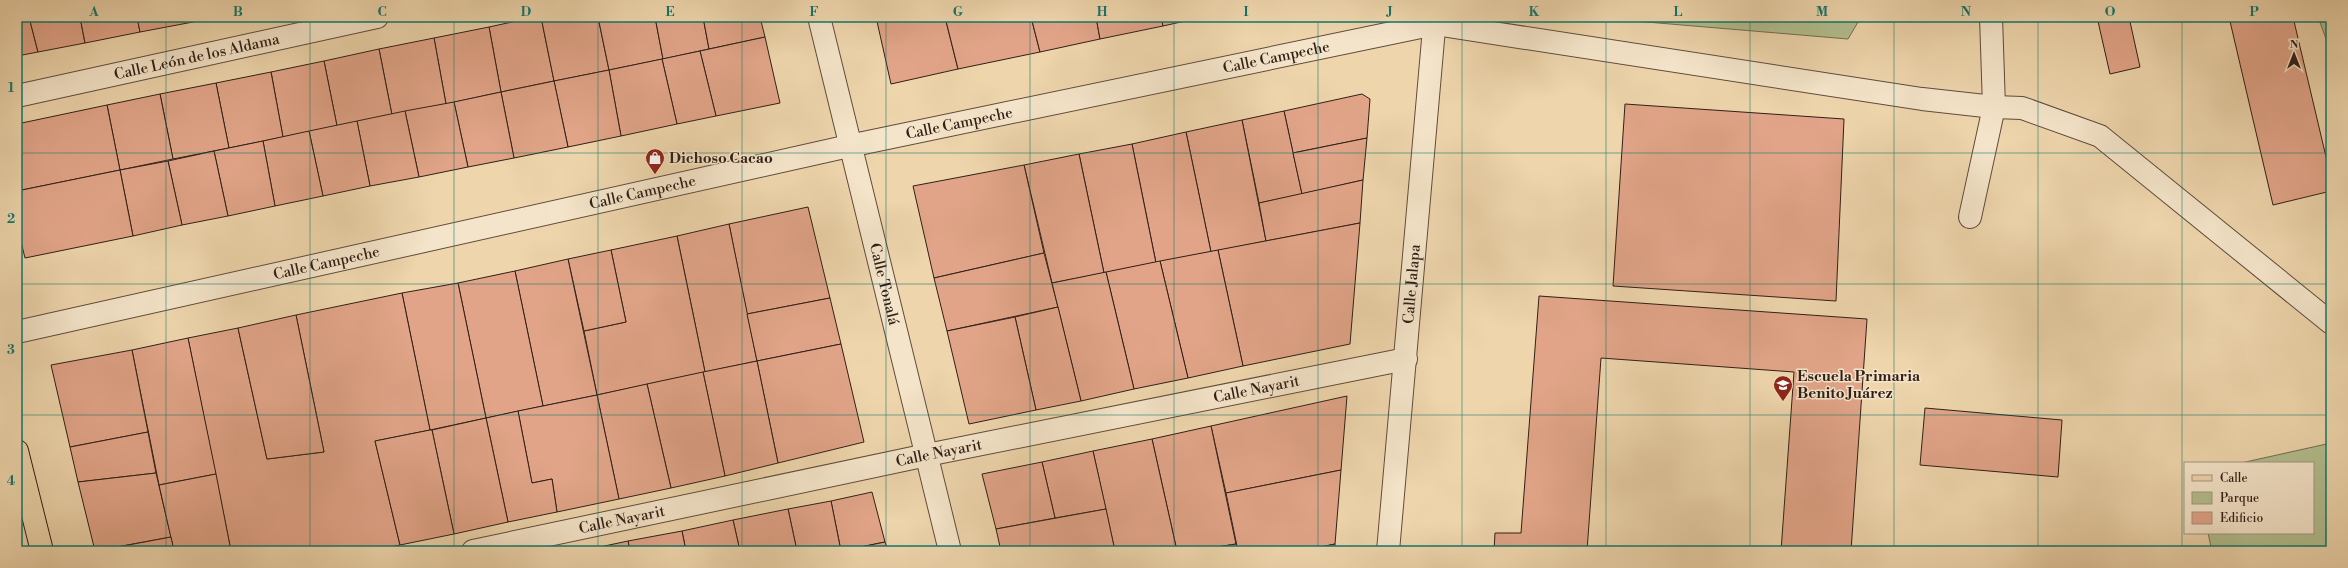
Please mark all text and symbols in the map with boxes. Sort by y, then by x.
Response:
text: A [88,4,99,20]
text: B [233,4,243,20]
text: C [377,4,387,20]
text: D [521,4,531,20]
text: E [665,4,675,20]
text: F [809,4,819,20]
text: G [953,4,964,20]
text: H [1097,4,1108,20]
text: I [1243,4,1249,20]
text: J [1385,4,1393,20]
text: K [1529,4,1540,20]
text: L [1674,4,1683,20]
text: M [1816,4,1828,20]
text: N [1961,4,1972,20]
text: O [2105,4,2116,20]
text: P [2249,4,2259,20]
street label: Calle León de los Aldama [112,29,282,84]
north arrow [2274,34,2314,74]
street label: Calle Campeche [1221,37,1331,77]
text: N [2290,38,2299,52]
text: 1 [8,80,15,96]
street label: Calle Campeche [904,103,1014,143]
shop icon: Dichoso Cacao [644,147,666,175]
place label: Dichoso Cacao [669,149,773,168]
street label: Calle Campeche [587,171,698,213]
text: 2 [7,211,15,227]
street label: Calle Tonalá [865,241,904,327]
street label: Calle Campeche [271,242,381,284]
street label: Calle Jalapa [1399,243,1424,325]
text: 3 [7,342,15,358]
place label: Escuela Primaria Benito Juárez [1797,367,1921,403]
street label: Calle Nayarit [1212,371,1302,407]
school or university icon: Escuela Primaria Benito Juárez [1772,374,1794,402]
street label: Calle Nayarit [894,435,984,471]
legend [2184,462,2314,534]
text: Calle [2220,471,2247,486]
text: 4 [7,473,16,489]
text: Parque [2220,491,2259,506]
street label: Calle Nayarit [577,501,667,538]
text: Edificio [2220,511,2263,526]

